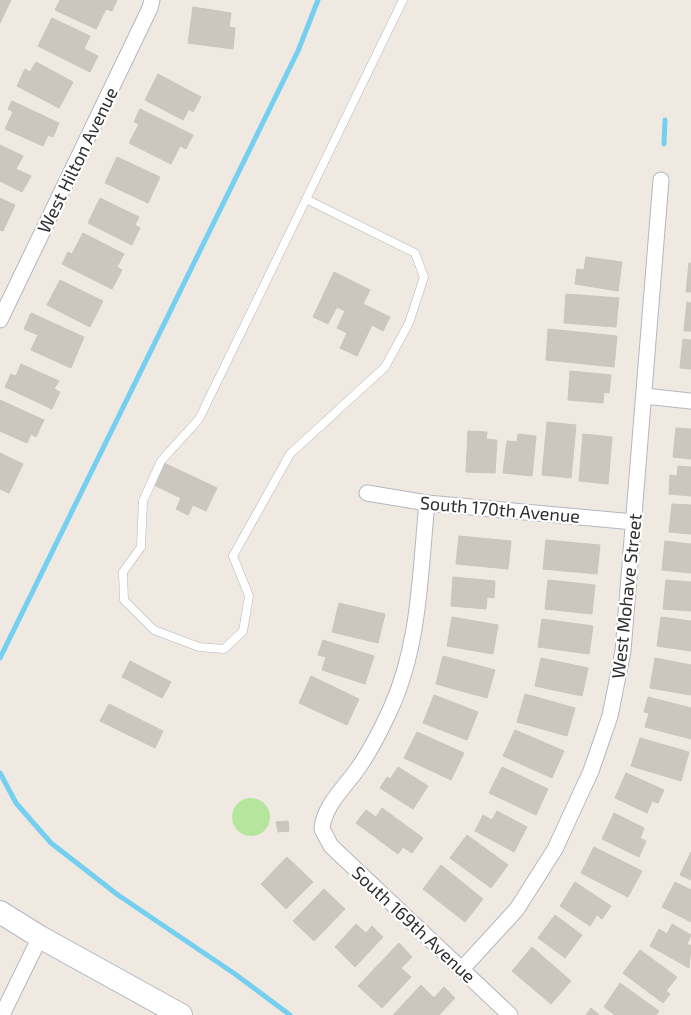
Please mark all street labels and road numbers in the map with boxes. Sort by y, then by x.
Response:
street label: West Hilton Avenue [32,83,122,237]
street label: South 170th Avenue [419,491,581,527]
street label: West Mohave Street [606,512,646,680]
street label: South 169th Avenue [348,861,480,987]

